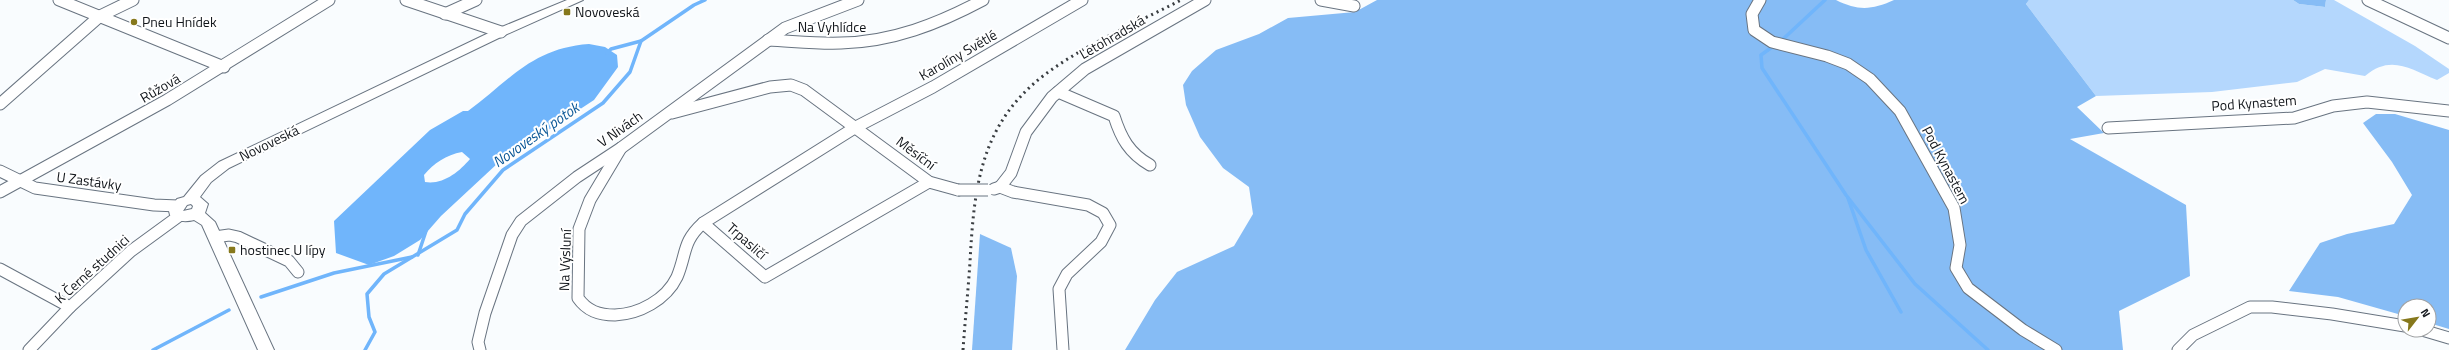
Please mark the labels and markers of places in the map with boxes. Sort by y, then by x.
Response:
place label: Novoveská [575,1,639,22]
marker: Novoveská [562,7,572,17]
place label: Pneu Hnídek [142,11,217,32]
marker: Pneu Hnídek [129,17,139,27]
place label: hostinec U lípy [240,239,326,260]
marker: hostinec U lípy [227,245,237,255]

